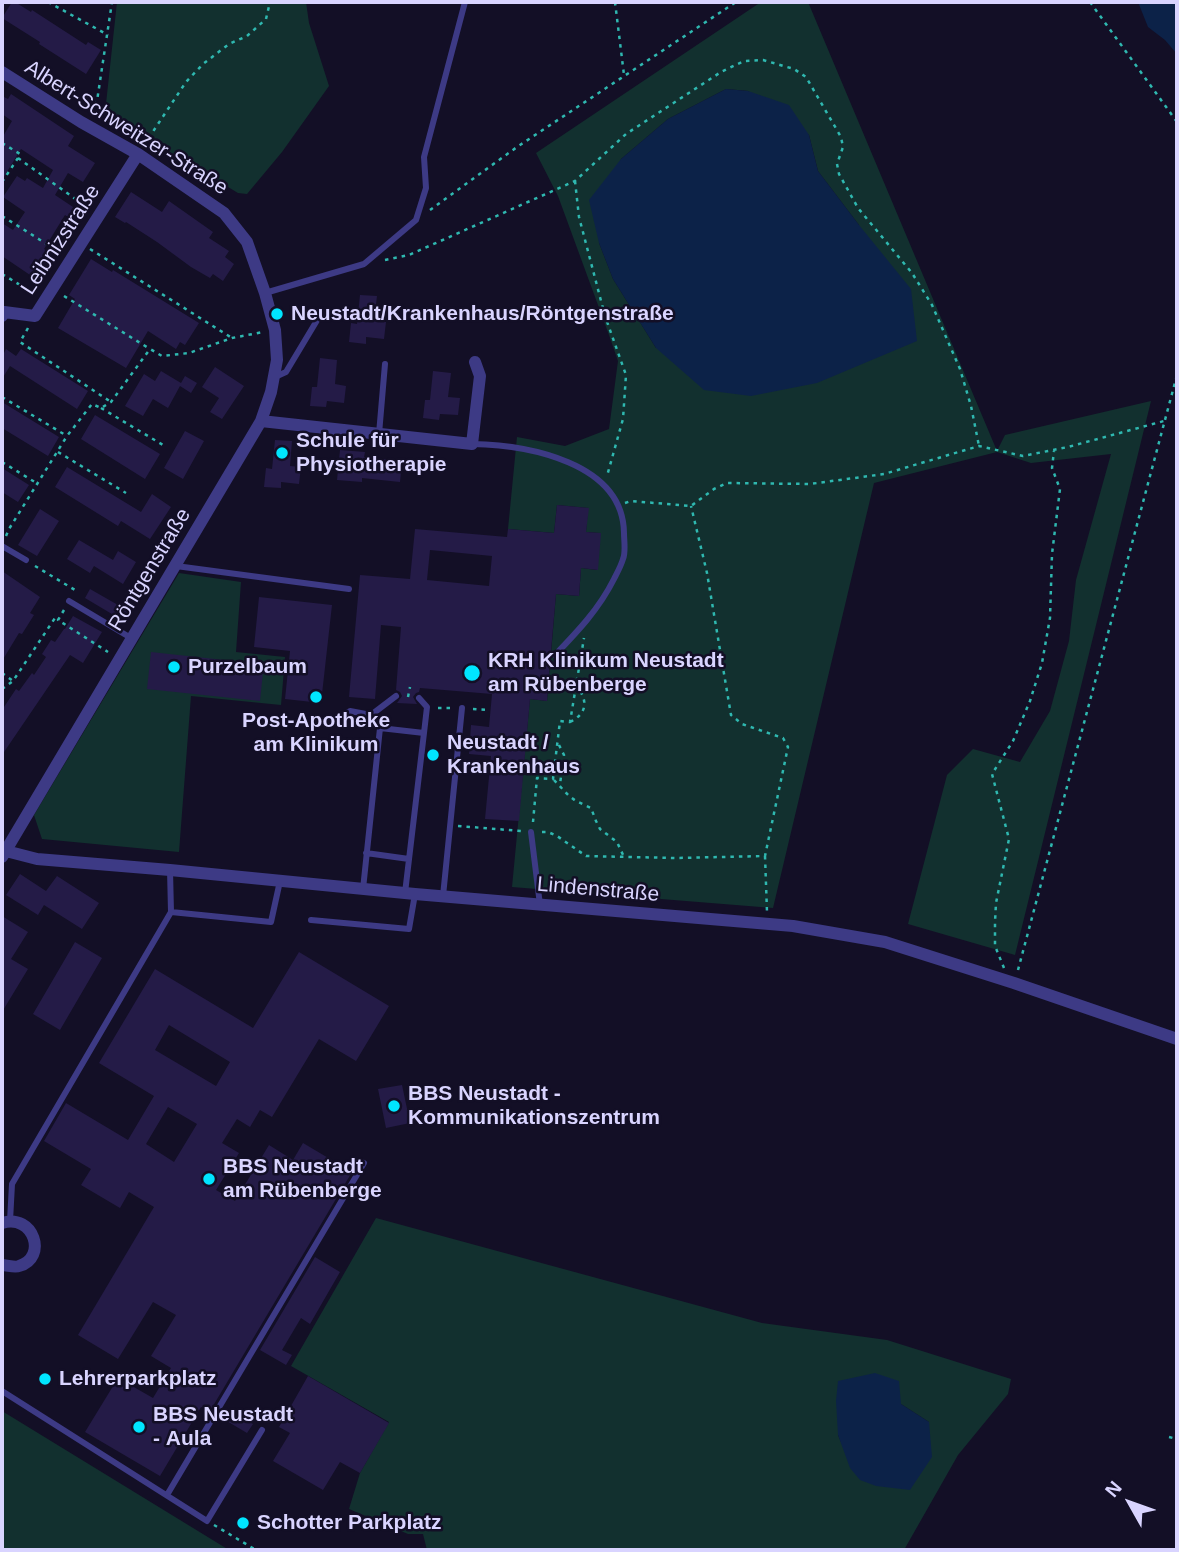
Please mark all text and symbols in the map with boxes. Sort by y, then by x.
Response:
street label: Albert-Schweitzer-Straße [20,55,232,201]
street label: Leibnizstraße [16,180,106,300]
place label: Neustadt/Krankenhaus/Röntgenstraße [291,301,674,327]
marker: Neustadt/Krankenhaus/Röntgenstraße [269,306,285,322]
place label: Schule für Physiotherapie [296,428,447,478]
marker: Schule für Physiotherapie [274,445,290,461]
street label: Röntgenstraße [103,504,197,636]
place label: KRH Klinikum Neustadt am Rübenberge [488,648,724,698]
place label: Purzelbaum [188,654,307,680]
marker: Purzelbaum [166,659,182,675]
marker: KRH Klinikum Neustadt am Rübenberge [462,663,482,683]
marker: Post-Apotheke am Klinikum [308,689,324,705]
place label: Post-Apotheke am Klinikum [242,708,390,758]
place label: Neustadt / Krankenhaus [447,730,580,780]
marker: Neustadt / Krankenhaus [425,747,441,763]
street label: Lindenstraße [536,872,660,908]
place label: BBS Neustadt - Kommunikationszentrum [408,1081,660,1131]
marker: BBS Neustadt - Kommunikationszentrum [386,1098,402,1114]
place label: BBS Neustadt am Rübenberge [223,1154,382,1204]
marker: BBS Neustadt am Rübenberge [201,1171,217,1187]
place label: Lehrerparkplatz [59,1366,217,1392]
marker: Lehrerparkplatz [37,1371,53,1387]
place label: BBS Neustadt - Aula [153,1402,293,1452]
marker: BBS Neustadt - Aula [131,1419,147,1435]
north arrow [1095,1468,1165,1538]
text: N [1101,1477,1126,1501]
place label: Schotter Parkplatz [257,1510,441,1536]
marker: Schotter Parkplatz [235,1515,251,1531]

